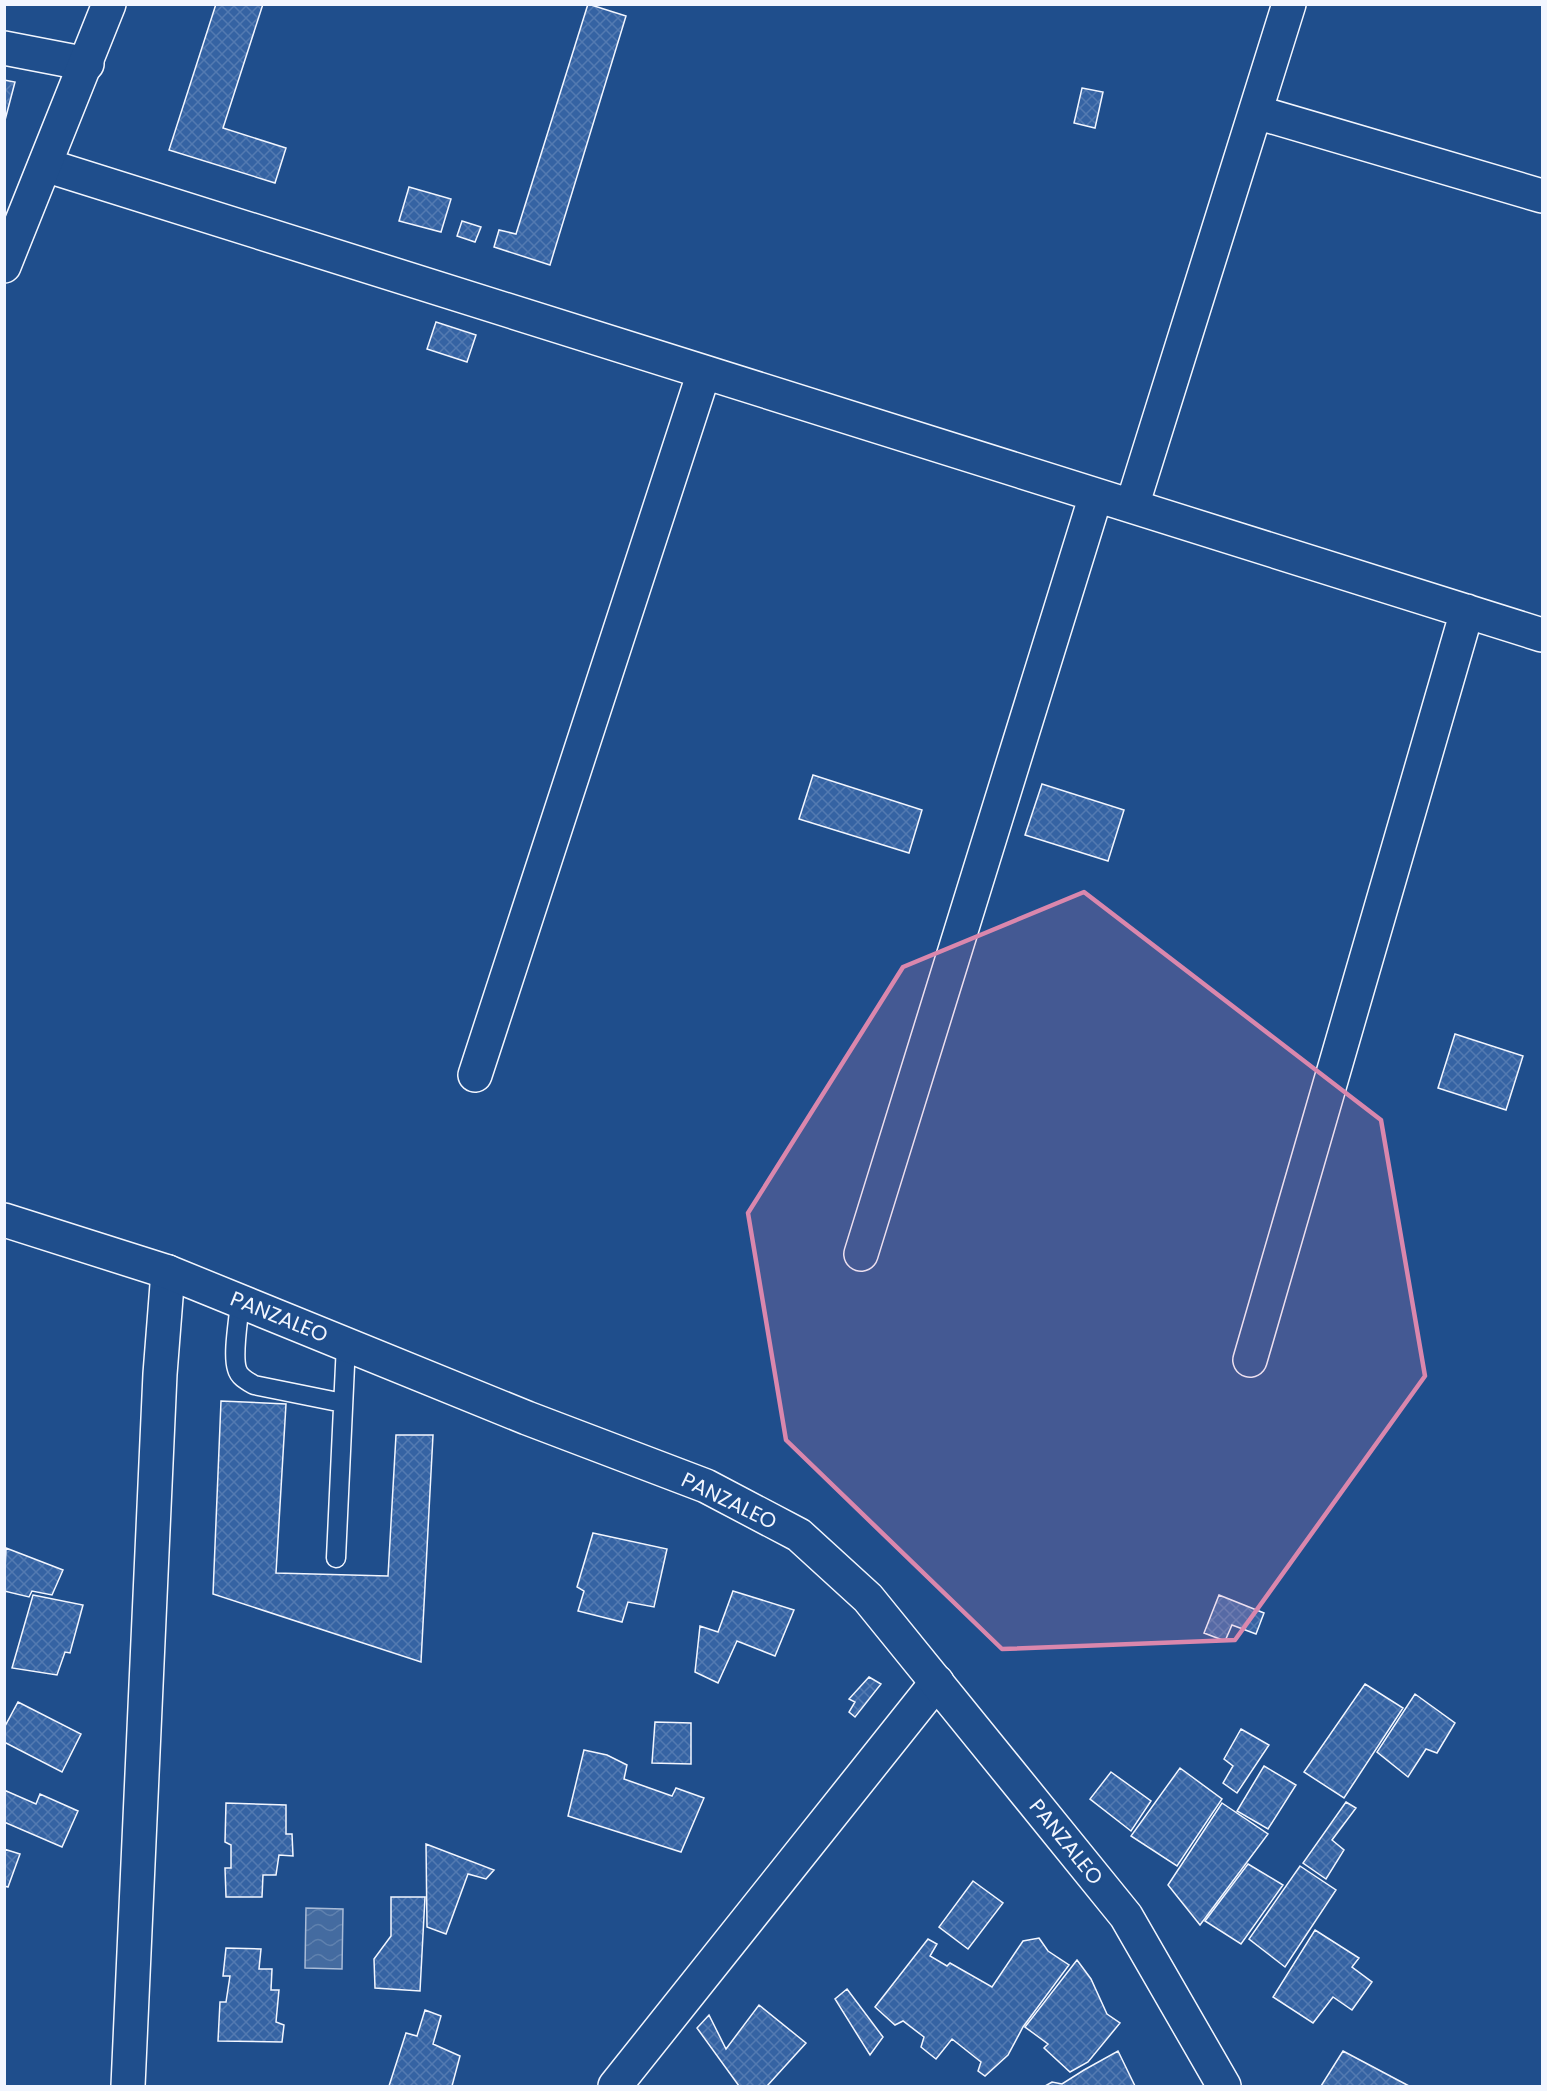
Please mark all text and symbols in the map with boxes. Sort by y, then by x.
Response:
street label: PANZALEO [226,1284,332,1349]
street label: PANZALEO [677,1465,782,1536]
street label: PANZALEO [1023,1793,1110,1891]

